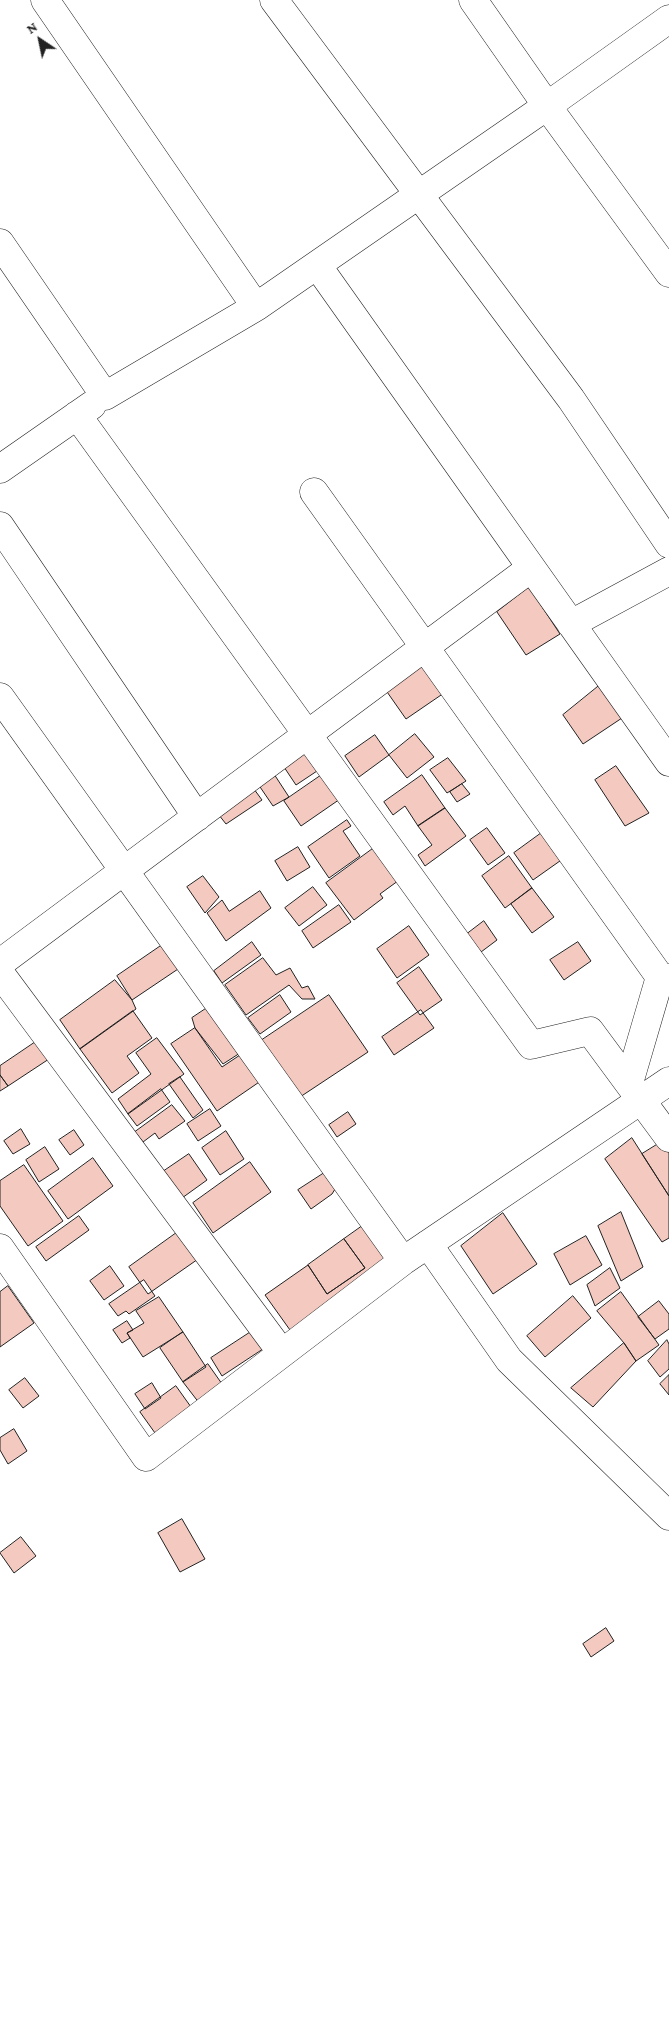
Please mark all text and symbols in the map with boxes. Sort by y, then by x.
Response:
north arrow [15,15,65,65]
text: N [23,18,40,37]

